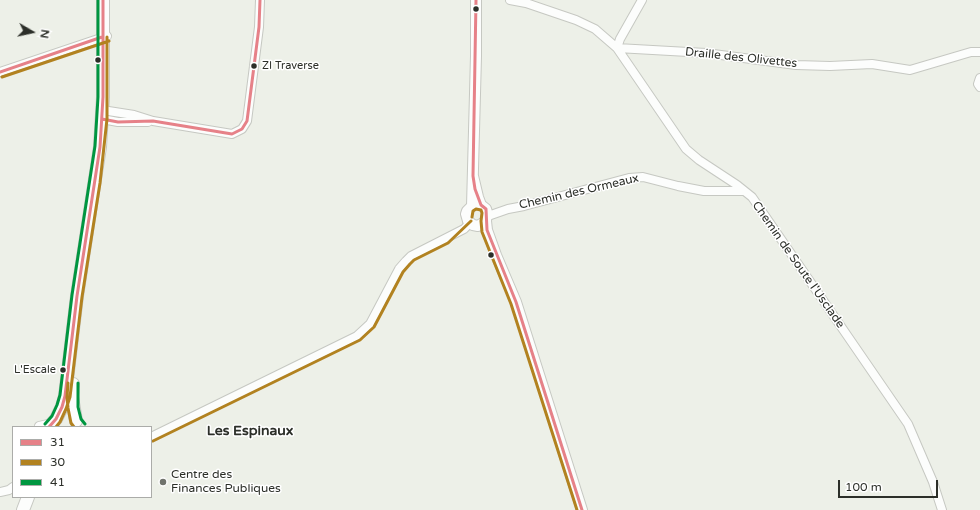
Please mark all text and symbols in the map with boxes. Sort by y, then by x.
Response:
unlabelled marker [471,4,481,14]
north arrow [12,12,52,52]
text: N [37,29,51,39]
street label: Draille des Olivettes [684,45,798,71]
unlabelled marker [93,55,103,65]
place label: ZI Traverse [262,59,319,73]
marker: ZI Traverse [249,61,259,71]
street label: Chemin des Ormeaux [518,171,640,213]
street label: Chemin de Soute l'Usclade [749,199,847,331]
unlabelled marker [486,250,496,260]
place label: L'Escale [14,363,56,377]
marker: L'Escale [58,365,68,375]
district label: Les Espinaux [207,423,293,439]
legend [12,426,152,498]
text: 31 [50,435,65,449]
text: 30 [50,455,65,469]
place label: Centre des Finances Publiques [171,468,281,496]
scale bar [840,472,940,498]
text: 41 [50,475,65,489]
marker: Centre des Finances Publiques [158,477,168,487]
text: 100 m [845,480,882,494]

